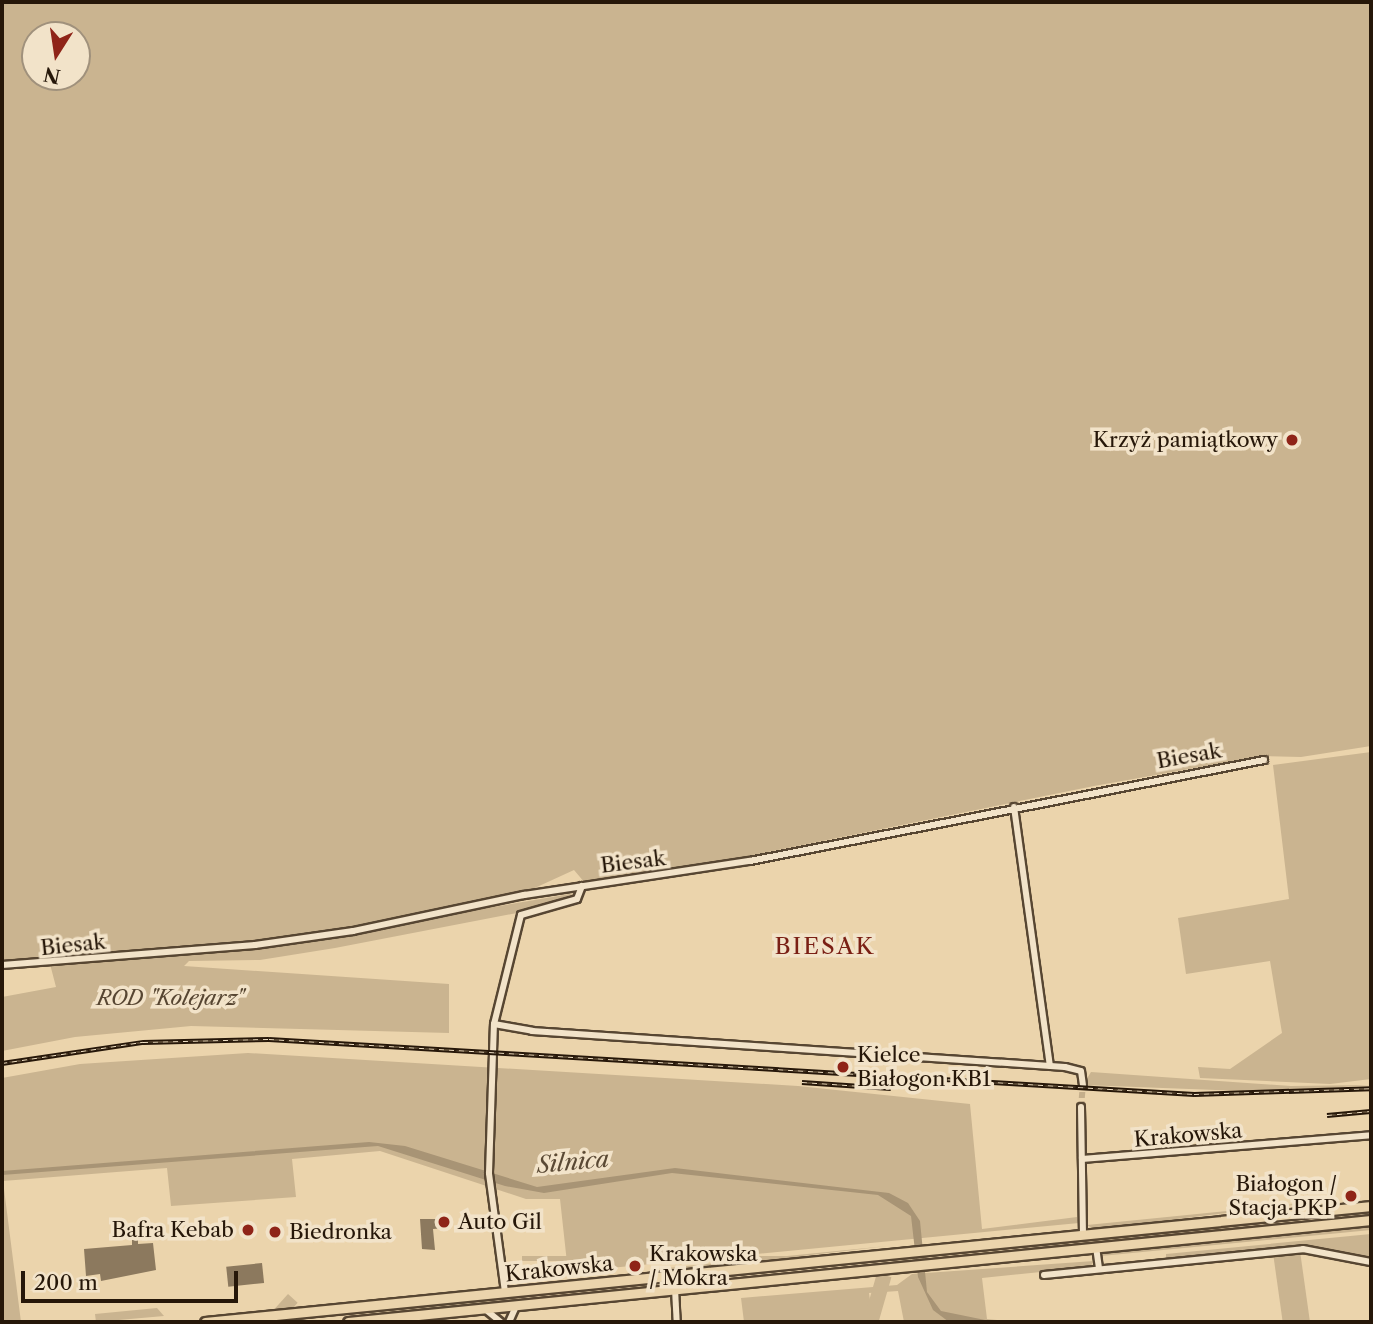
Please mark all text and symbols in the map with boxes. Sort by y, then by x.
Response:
north arrow [21,21,91,91]
text: N [41,62,62,88]
place label: Krzyż pamiątkowy [1093,427,1278,453]
marker: Krzyż pamiątkowy [1284,432,1300,448]
street label: Biesak [1155,738,1223,774]
street label: Biesak [599,846,667,878]
street label: Biesak [39,929,107,961]
district label: BIESAK [775,932,875,960]
park label: ROD "Kolejarz" [97,985,243,1011]
place label: Kielce Białogon KB1 [857,1042,991,1092]
marker: Kielce Białogon KB1 [835,1059,851,1075]
street label: Krakowska [1133,1118,1243,1152]
water label: Silnica [536,1145,610,1179]
place label: Białogon / Stacja PKP [1228,1171,1337,1221]
marker: Białogon / Stacja PKP [1343,1188,1359,1204]
place label: Auto Gil [458,1209,542,1235]
marker: Auto Gil [436,1214,452,1230]
place label: Bafra Kebab [111,1217,234,1243]
place label: Biedronka [289,1219,392,1245]
marker: Bafra Kebab [240,1222,256,1238]
marker: Biedronka [267,1224,283,1240]
place label: Krakowska / Mokra [649,1241,758,1291]
street label: Krakowska [504,1251,614,1287]
scale bar [24,1258,242,1302]
marker: Krakowska / Mokra [627,1258,643,1274]
text: 200 m [34,1270,98,1295]

